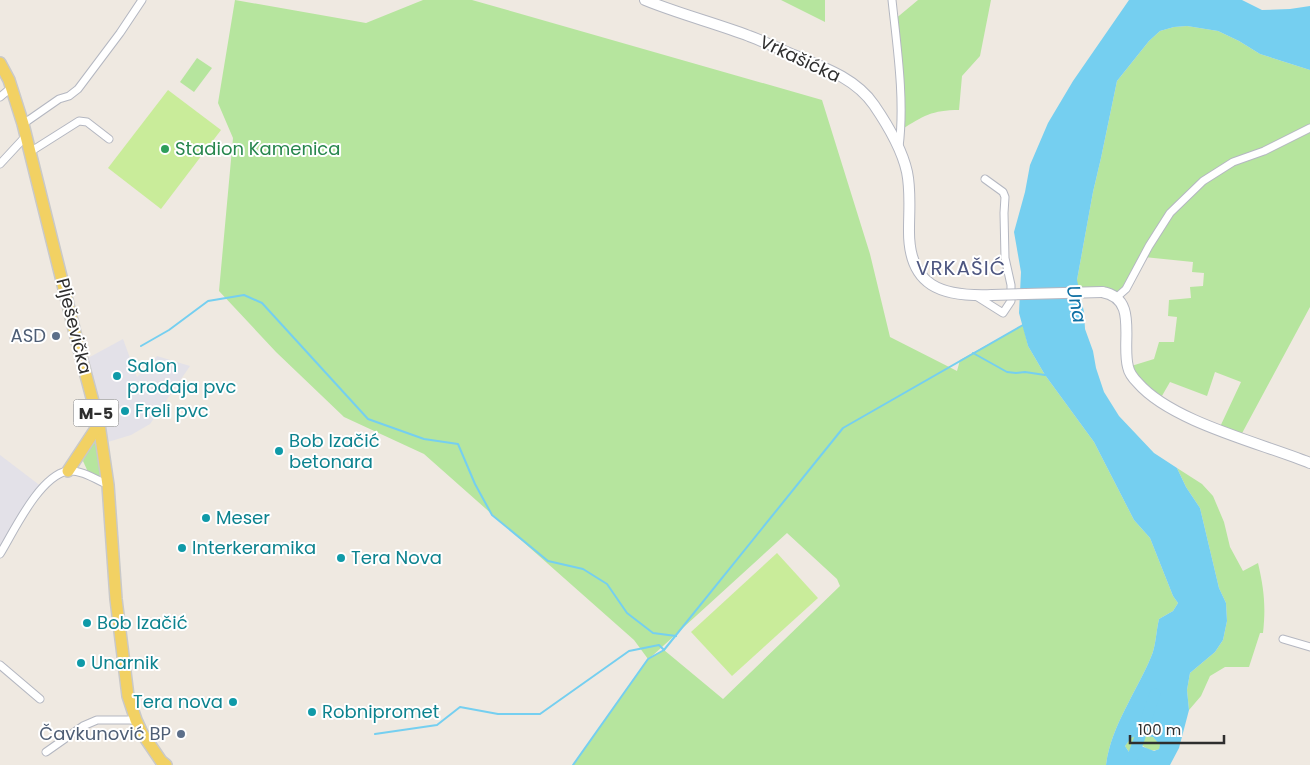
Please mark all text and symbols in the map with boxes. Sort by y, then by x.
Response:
street label: Vrkašićka [756,29,845,88]
place label: Stadion Kamenica [175,136,340,161]
marker: Stadion Kamenica [159,143,171,155]
district label: VRKAŠIĆ [916,254,1006,282]
street label: Plješevička [51,275,98,376]
water label: Una [1060,283,1093,325]
place label: ASD [11,323,46,348]
marker: ASD [50,330,62,342]
place label: Salon prodaja pvc [127,353,236,399]
marker: Salon prodaja pvc [111,370,123,382]
place label: Freli pvc [135,398,209,423]
road number: M-5 [74,399,118,426]
marker: Freli pvc [119,405,131,417]
place label: Bob Izačić betonara [289,428,380,474]
marker: Bob Izačić betonara [273,445,285,457]
place label: Meser [216,505,270,530]
marker: Meser [200,512,212,524]
place label: Interkeramika [192,535,316,560]
marker: Interkeramika [176,542,188,554]
place label: Tera Nova [351,545,442,570]
marker: Tera Nova [335,552,347,564]
place label: Bob Izačić [97,610,188,635]
marker: Bob Izačić [81,617,93,629]
place label: Unarnik [91,650,159,675]
marker: Unarnik [75,657,87,669]
place label: Tera nova [133,689,223,714]
marker: Tera nova [227,696,239,708]
place label: Robnipromet [322,699,439,724]
marker: Robnipromet [306,706,318,718]
scale bar [1130,712,1224,744]
text: 100 m [1138,719,1181,740]
place label: Čavkunović BP [39,721,171,746]
marker: Čavkunović BP [175,728,187,740]

